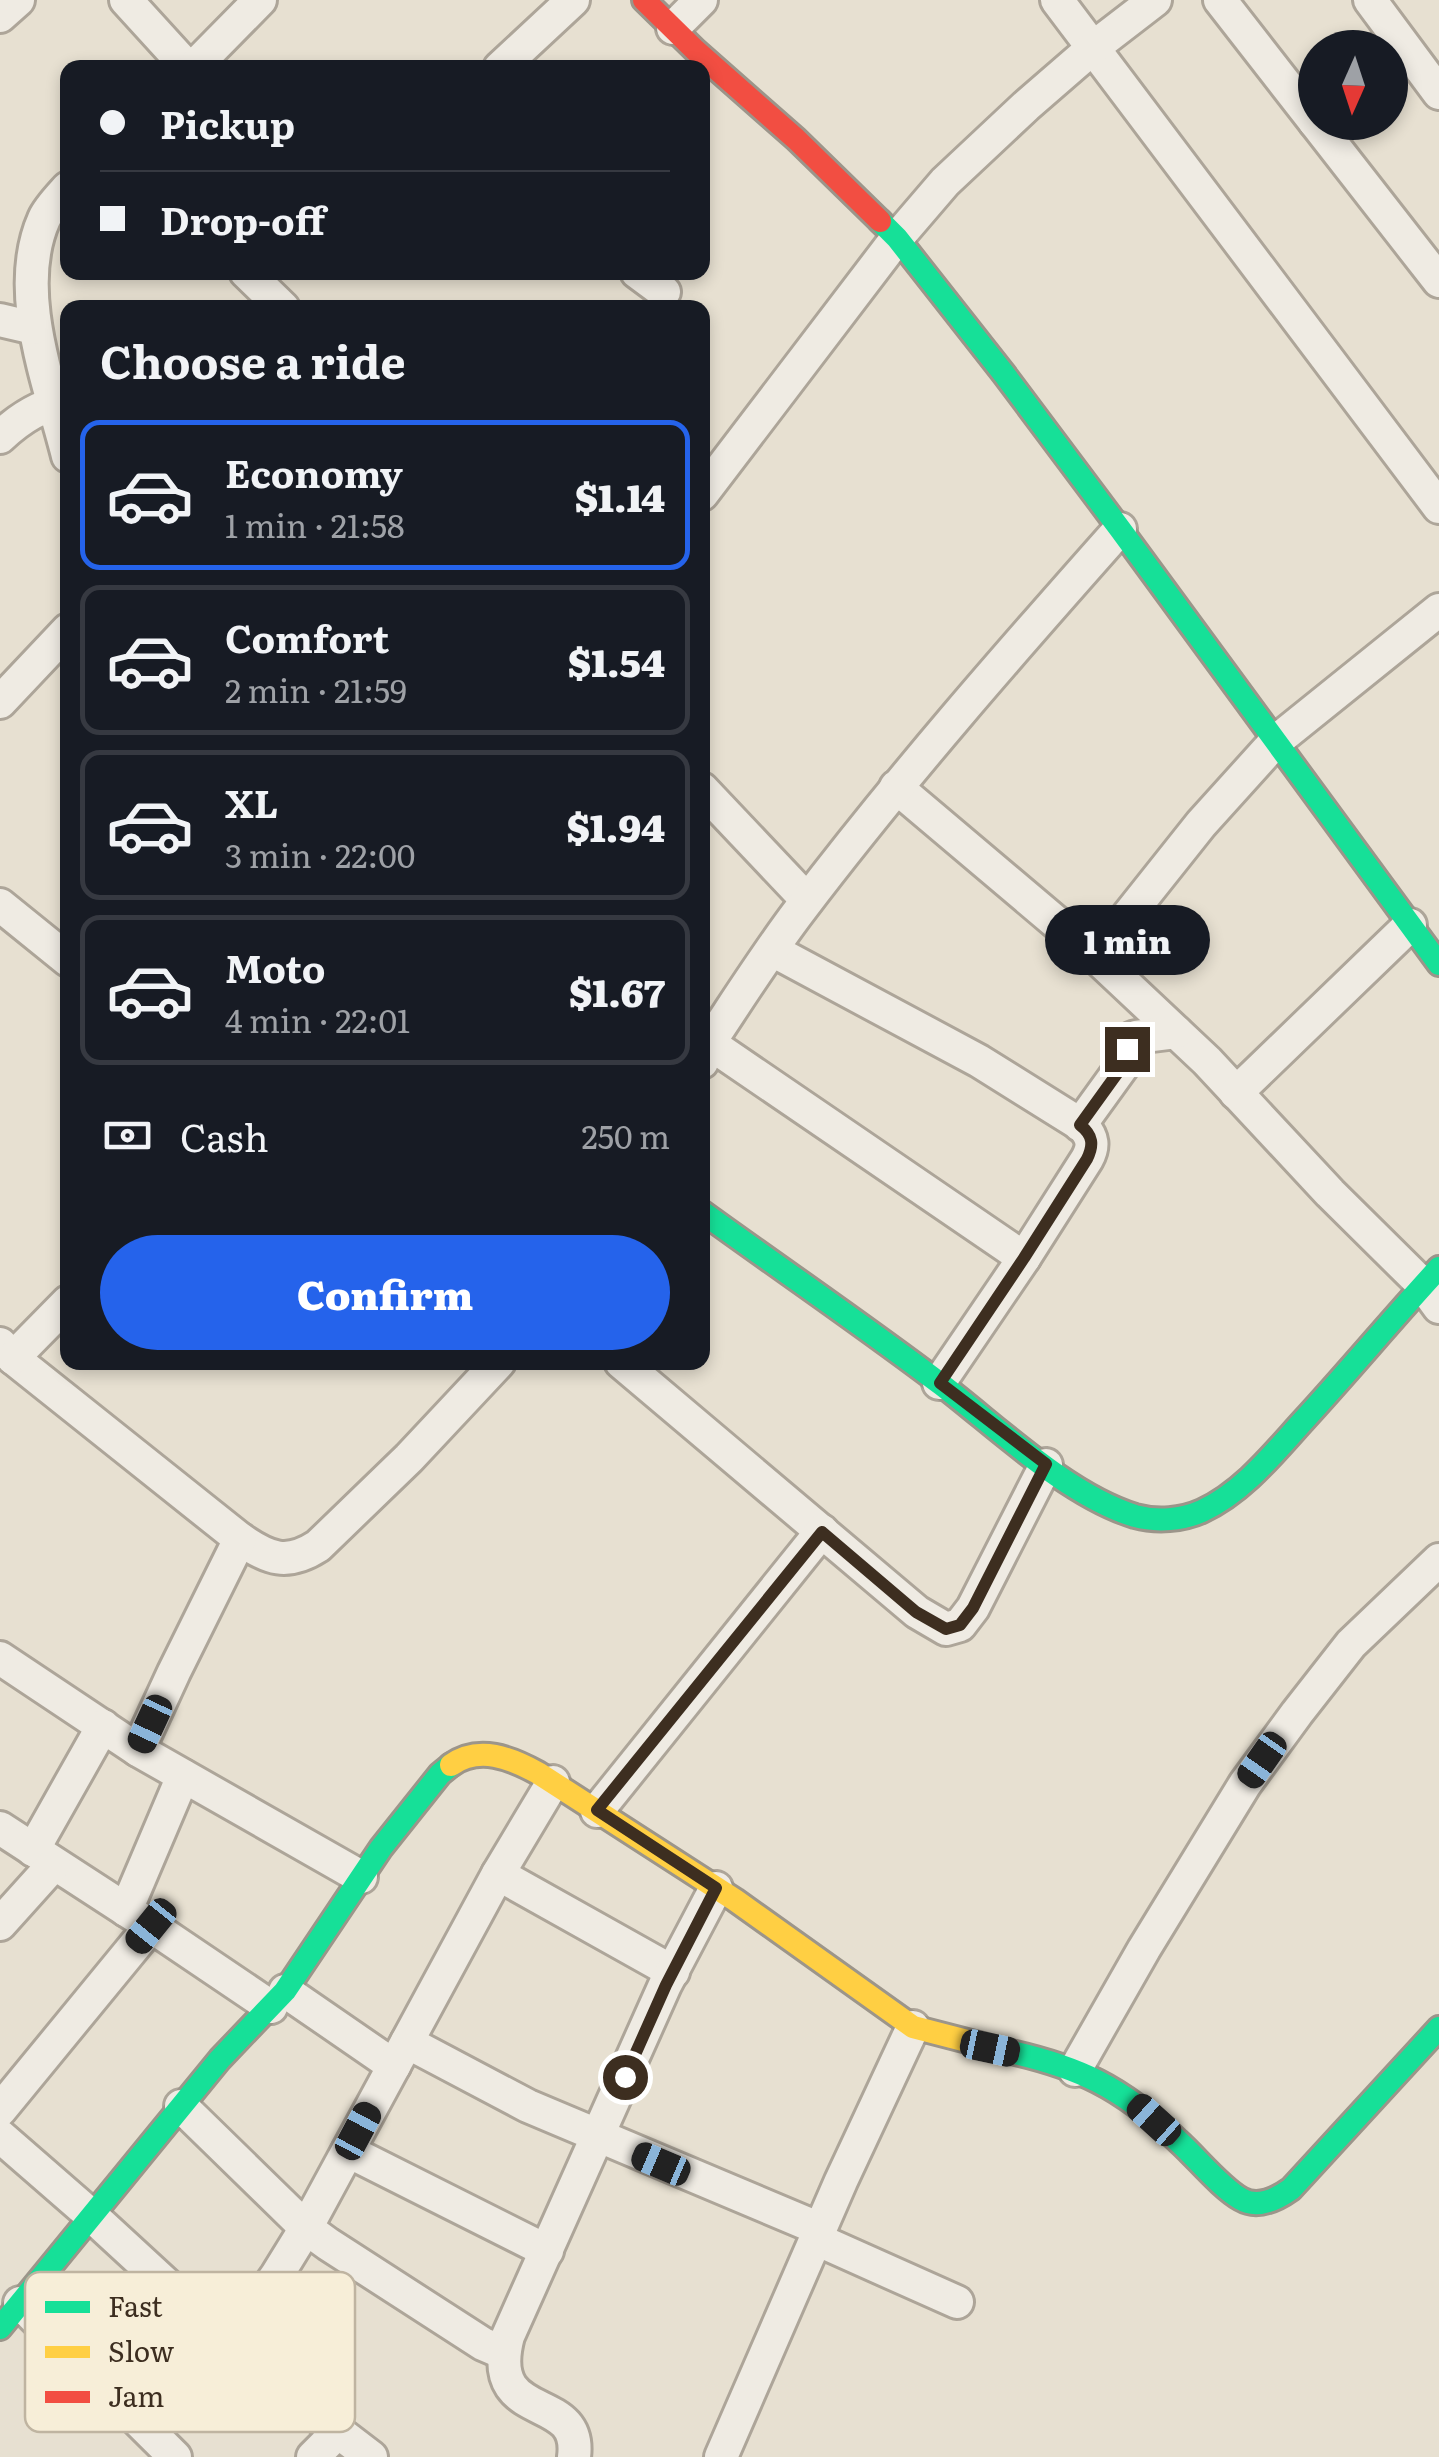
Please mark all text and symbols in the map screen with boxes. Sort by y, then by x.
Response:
north arrow [1298,30,1408,140]
map controls [1298,30,1408,140]
text: Pickup [160,94,295,151]
text: Drop-off [160,190,325,247]
text: Choose a ride [100,326,406,393]
text: Economy [225,443,403,500]
icon: car [105,450,195,540]
text: $1.14 [575,467,665,524]
text: 1 min · 21:58 [225,500,405,548]
text: Comfort [225,608,389,665]
icon: car [105,615,195,705]
text: $1.54 [568,632,665,689]
text: 2 min · 21:59 [225,665,407,713]
text: XL [225,773,278,830]
icon: car [105,780,195,870]
text: $1.94 [567,797,665,854]
text: 3 min · 22:00 [225,830,415,878]
callout: 1 min [1044,904,1210,974]
text: 1 min [1084,916,1171,964]
text: Moto [225,938,325,995]
icon: car [105,945,195,1035]
text: $1.67 [569,962,665,1019]
text: 4 min · 22:01 [225,995,410,1043]
route end [1105,1027,1150,1072]
text: Cash [180,1107,269,1164]
icon: cash [100,1108,155,1163]
text: 250 m [582,1111,670,1159]
button: Confirm [100,1235,670,1350]
car [124,1690,176,1758]
car [1233,1727,1291,1793]
car [120,1893,182,1959]
car [958,2027,1022,2069]
route start [603,2055,648,2100]
car [1122,2089,1186,2151]
car [331,2097,385,2165]
car [628,2138,694,2190]
legend [25,2272,355,2432]
text: Fast [108,2284,163,2326]
text: Slow [108,2329,174,2371]
text: Jam [108,2374,164,2416]

